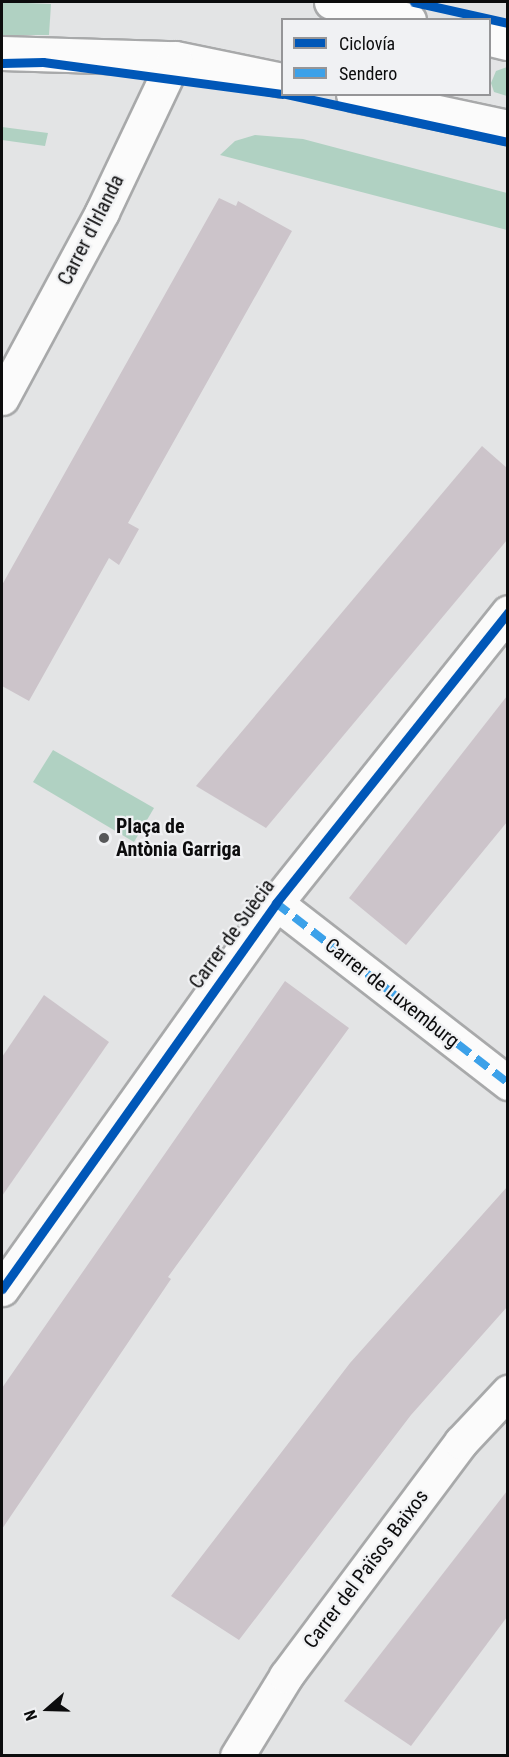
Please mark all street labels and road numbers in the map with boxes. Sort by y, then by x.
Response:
street label: Carrer d'Irlanda [53,171,129,289]
street label: Carrer de Suècia [184,874,280,994]
street label: Carrer de Luxemburg [320,933,464,1053]
street label: Carrer del Països Baixos [299,1485,433,1653]

